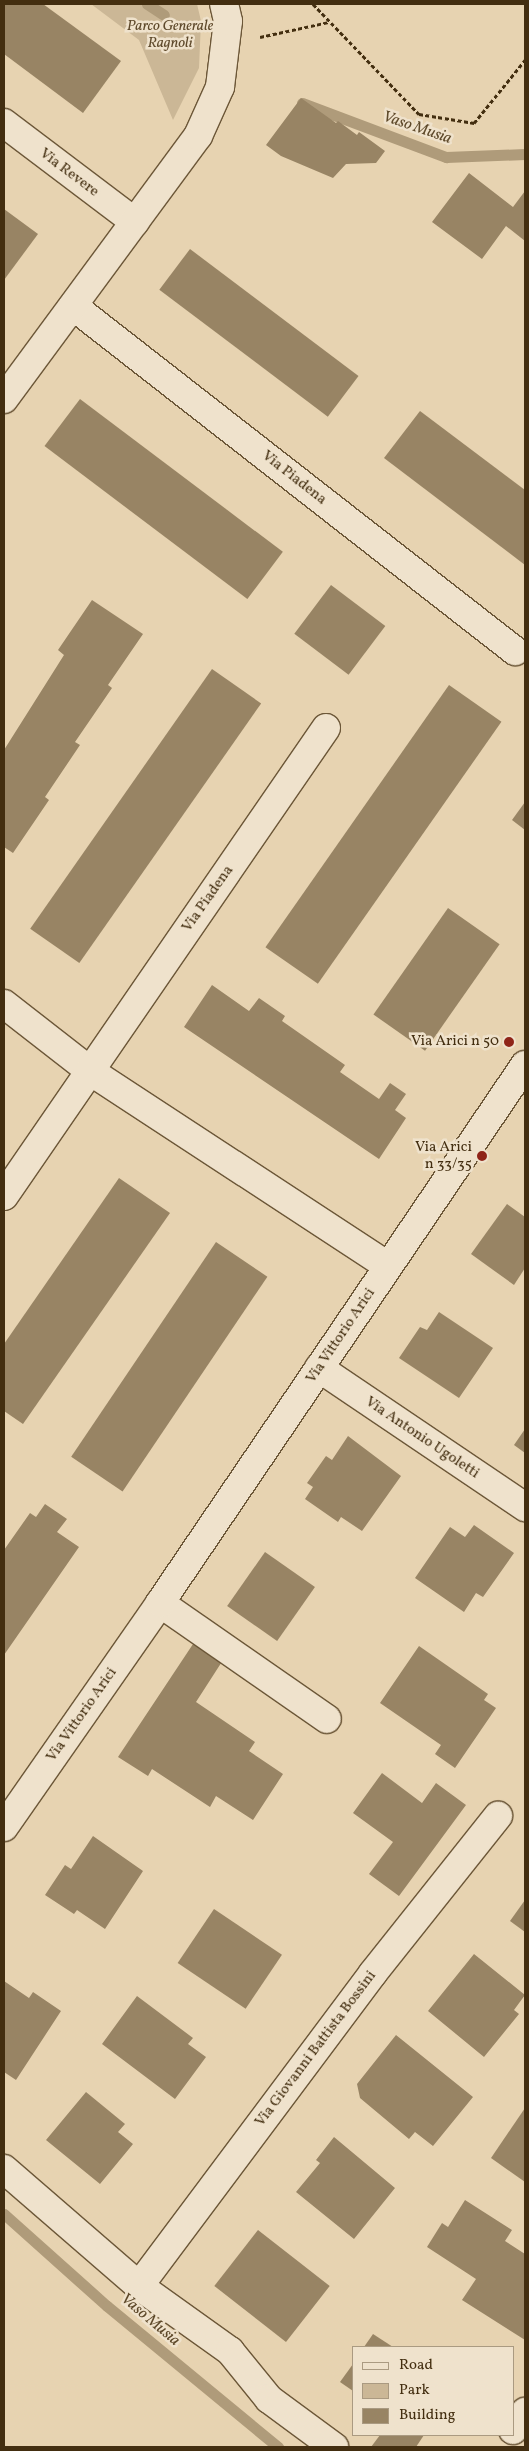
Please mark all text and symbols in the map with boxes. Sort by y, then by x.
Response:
park label: Parco Generale Ragnoli [127,17,213,52]
water label: Vaso Musia [380,107,454,149]
street label: Via Revere [36,145,102,201]
street label: Via Piadena [258,447,330,509]
street label: Via Piadena [178,862,238,936]
place label: Via Arici n 50 [411,1033,499,1051]
marker: Via Arici n 50 [503,1036,515,1048]
place label: Via Arici n 33/35 [415,1138,472,1173]
marker: Via Arici n 33/35 [476,1150,488,1162]
street label: Via Vittorio Arici [302,1285,380,1387]
street label: Via Antonio Ugoletti [362,1393,482,1483]
street label: Via Vittorio Arici [43,1664,121,1766]
street label: Via Giovanni Battista Bossini [252,1968,380,2130]
water label: Vaso Musia [116,2290,184,2350]
legend [352,2346,514,2436]
text: Road [399,2355,433,2376]
text: Park [399,2380,430,2401]
text: Building [399,2405,455,2426]

